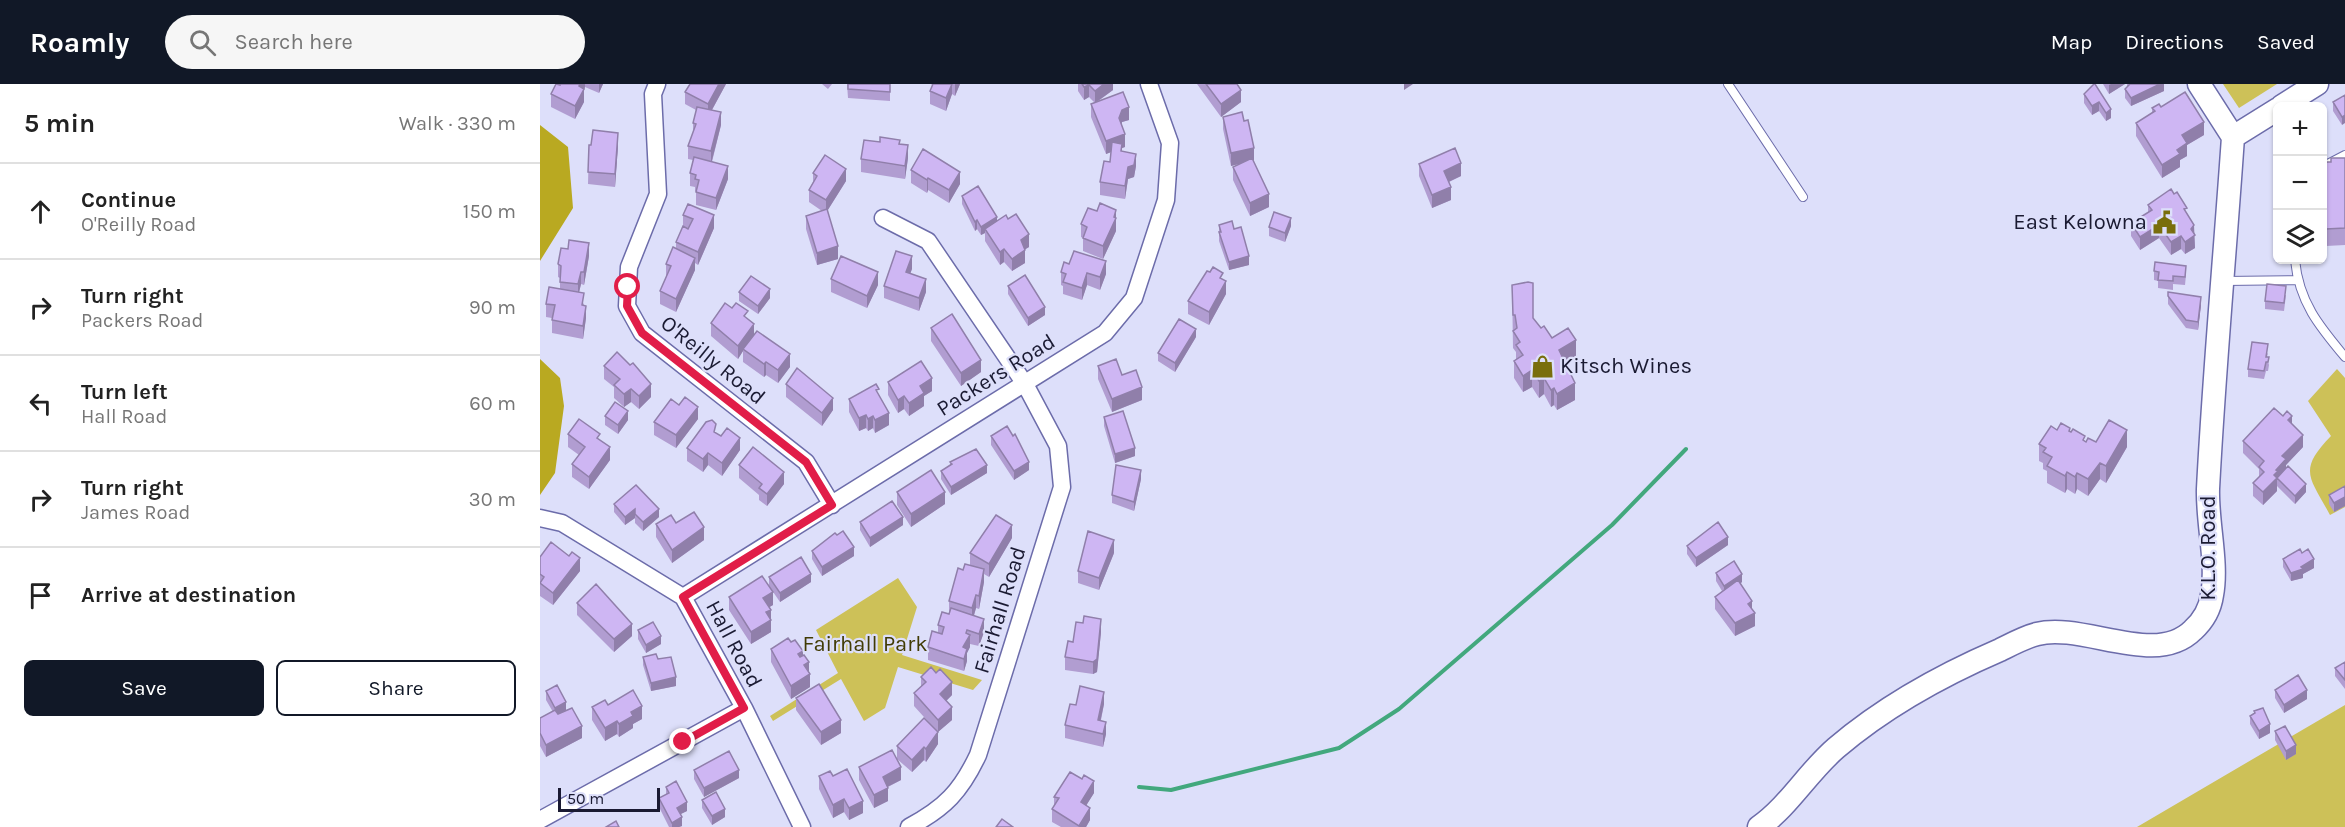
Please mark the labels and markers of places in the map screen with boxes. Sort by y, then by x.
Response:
place label: East Kelowna [2013,209,2147,235]
public building icon: East Kelowna [2152,209,2178,235]
shop icon: Kitsch Wines [1529,353,1555,379]
place label: Kitsch Wines [1560,353,1692,379]

